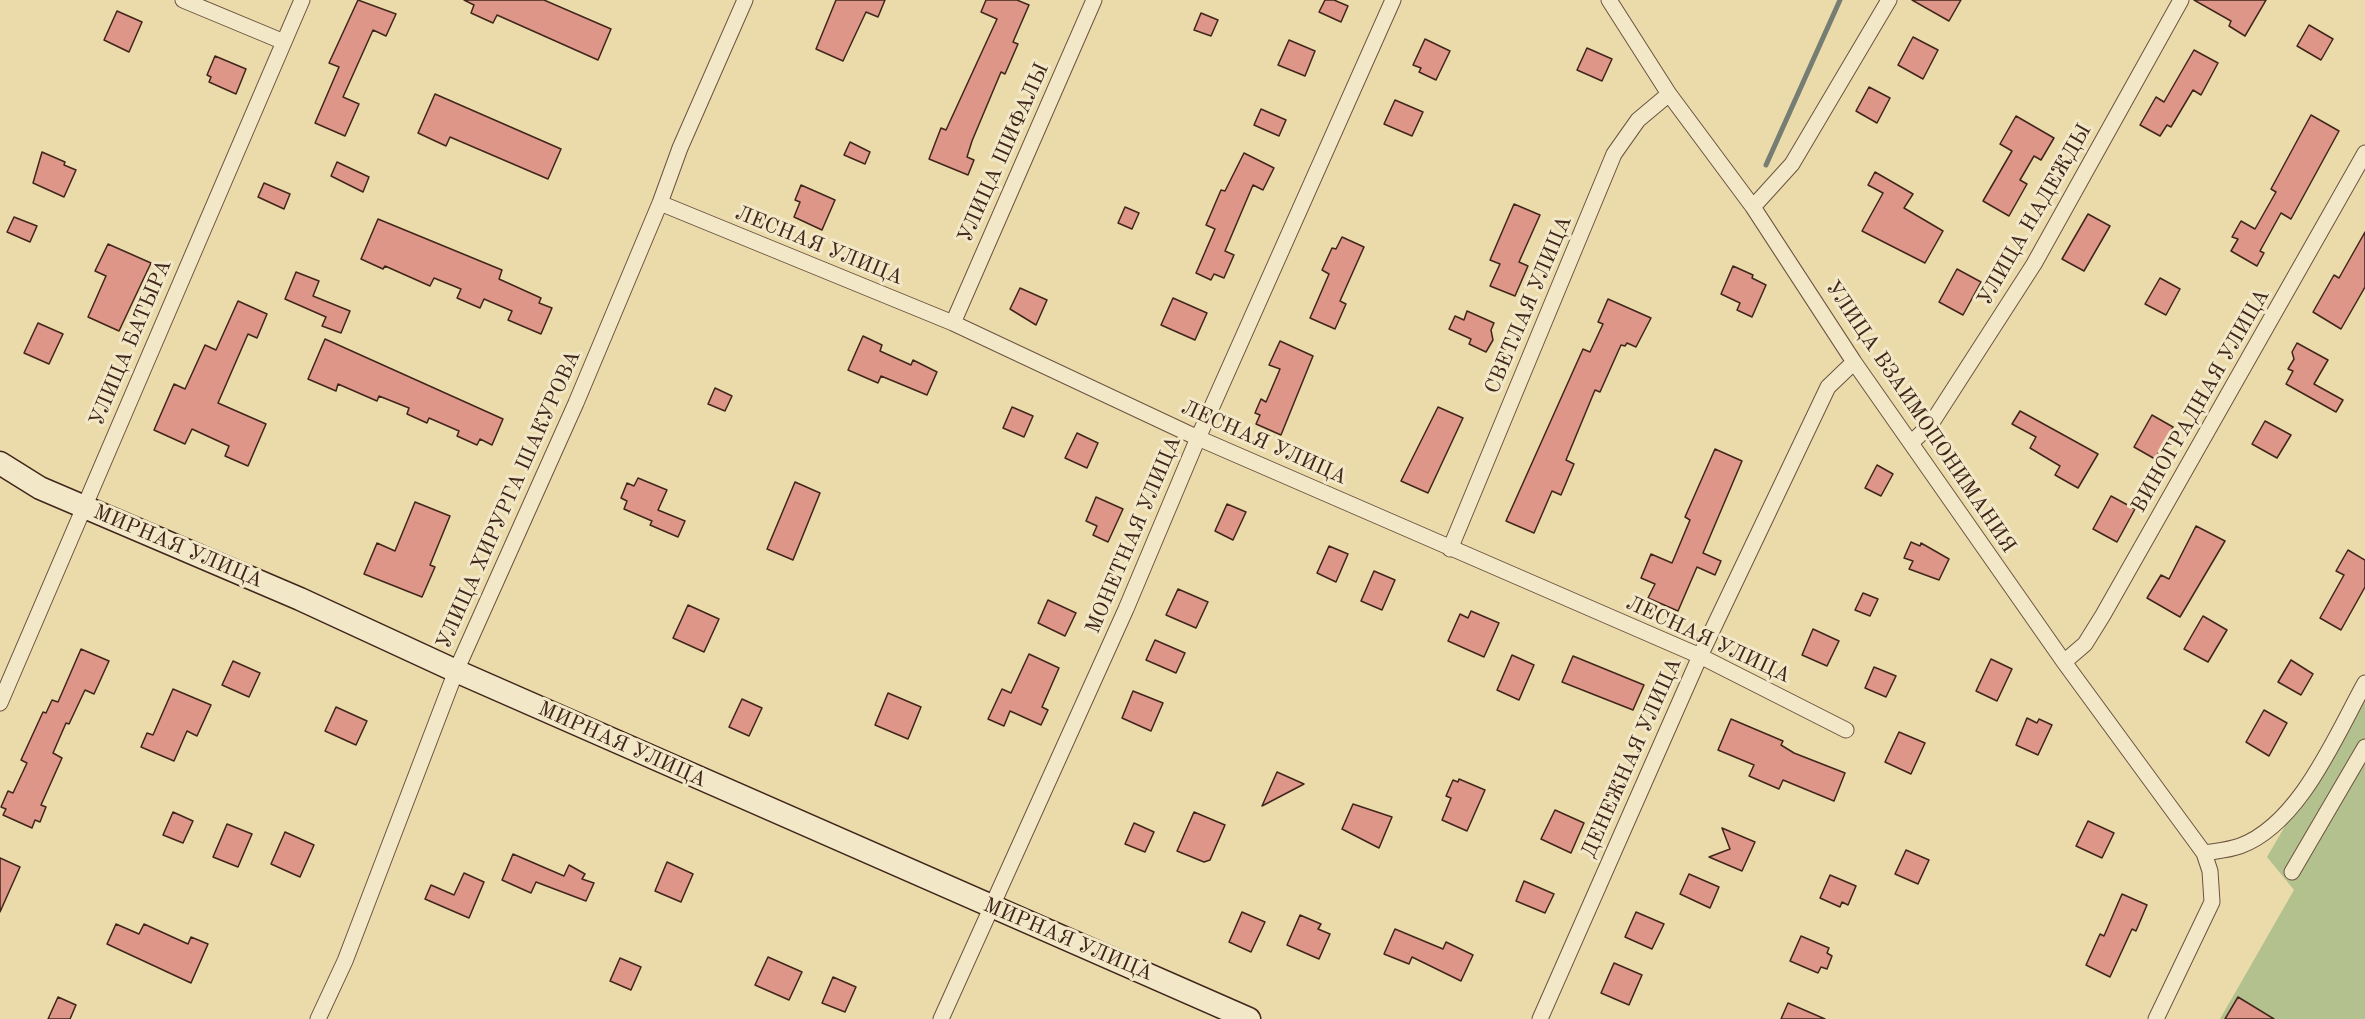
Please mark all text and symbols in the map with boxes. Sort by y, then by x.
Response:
street label: УЛИЦА ШИФАЛЫ [953,59,1055,247]
street label: УЛИЦА НАДЕЖДЫ [1973,120,2097,310]
street label: ЛЕСНАЯ УЛИЦА [731,201,907,291]
street label: СВЕТЛАЯ УЛИЦА [1480,212,1578,398]
street label: УЛИЦА БАТЫРА [85,256,177,430]
street label: УЛИЦА ВЗАИМОПОНИМАНИЯ [1819,276,2021,558]
street label: ВИНОГРАДНАЯ УЛИЦА [2127,285,2275,517]
street label: УЛИЦА ХИРУРГА ШАКУРОВА [432,347,586,653]
street label: ЛЕСНАЯ УЛИЦА [1177,395,1351,491]
street label: МОНЕТНАЯ УЛИЦА [1081,432,1187,638]
street label: МИРНАЯ УЛИЦА [89,500,267,594]
street label: ЛЕСНАЯ УЛИЦА [1622,591,1794,689]
street label: ДЕНЕЖНАЯ УЛИЦА [1577,654,1687,862]
street label: МИРНАЯ УЛИЦА [534,696,710,794]
street label: МИРНАЯ УЛИЦА [979,893,1157,987]

